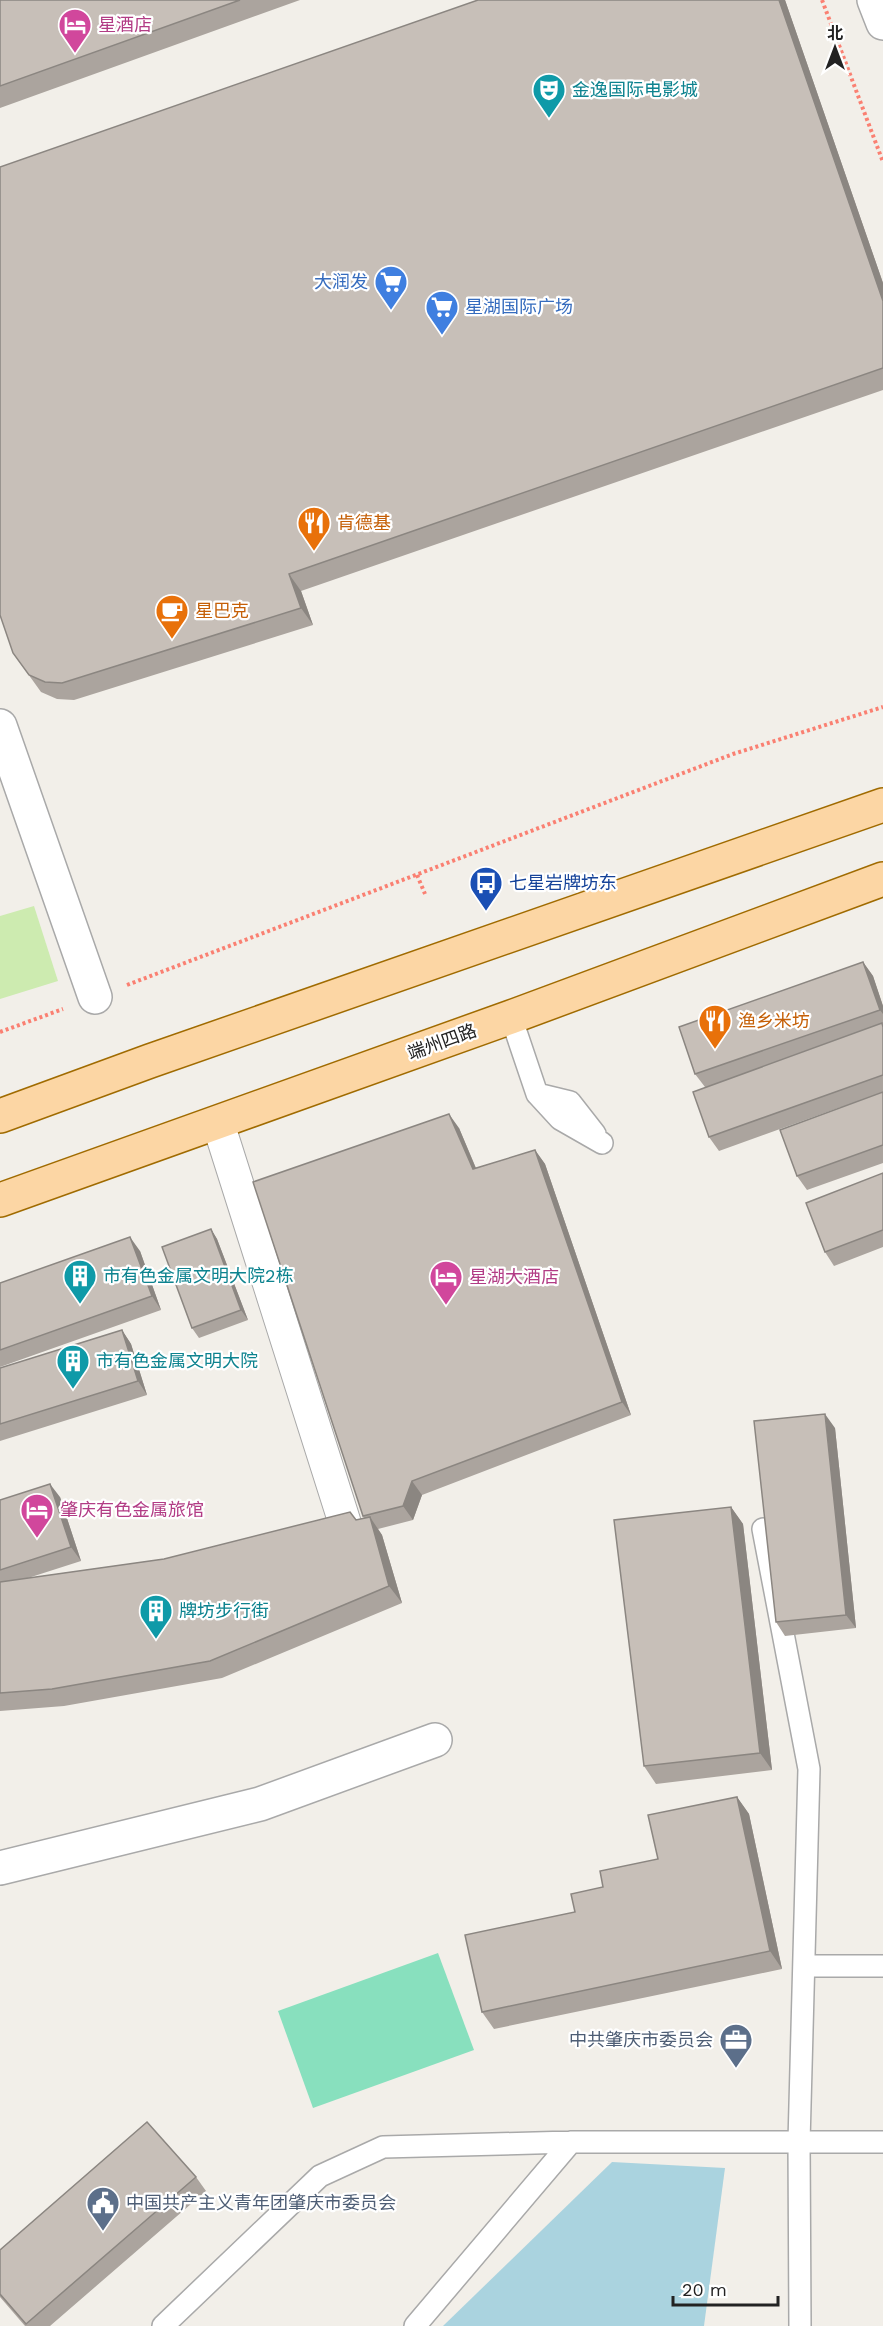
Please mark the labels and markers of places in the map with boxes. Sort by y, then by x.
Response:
hotel icon: 星酒店 [57,7,93,54]
place label: 星酒店 [98,14,152,35]
theatre icon: 金逸国际电影城 [531,72,567,119]
place label: 金逸国际电影城 [572,79,698,100]
supermarket icon: 大润发 [373,264,409,311]
place label: 大润发 [314,271,368,292]
supermarket icon: 星湖国际广场 [424,289,460,336]
place label: 星湖国际广场 [465,296,573,317]
restaurant icon: 肯德基 [296,505,332,552]
place label: 肯德基 [337,512,391,533]
cafe icon: 星巴克 [154,593,190,640]
place label: 星巴克 [195,600,249,621]
bus stop icon: 七星岩牌坊东 [468,865,504,912]
place label: 七星岩牌坊东 [509,872,617,893]
restaurant icon: 渔乡米坊 [697,1003,733,1050]
place label: 渔乡米坊 [738,1010,810,1031]
building icon: 市有色金属文明大院2栋 [62,1258,98,1305]
hotel icon: 星湖大酒店 [428,1259,464,1306]
place label: 市有色金属文明大院2栋 [103,1265,294,1286]
place label: 星湖大酒店 [469,1266,559,1287]
building icon: 市有色金属文明大院 [55,1343,91,1390]
place label: 市有色金属文明大院 [96,1350,258,1371]
hotel icon: 肇庆有色金属旅馆 [19,1492,55,1539]
place label: 肇庆有色金属旅馆 [60,1499,204,1520]
building icon: 牌坊步行街 [138,1593,174,1640]
place label: 牌坊步行街 [179,1600,269,1621]
office icon: 中共肇庆市委员会 [718,2022,754,2069]
place label: 中共肇庆市委员会 [569,2029,713,2050]
public building icon: 中国共产主义青年团肇庆市委员会 [85,2185,121,2232]
place label: 中国共产主义青年团肇庆市委员会 [126,2192,396,2213]

